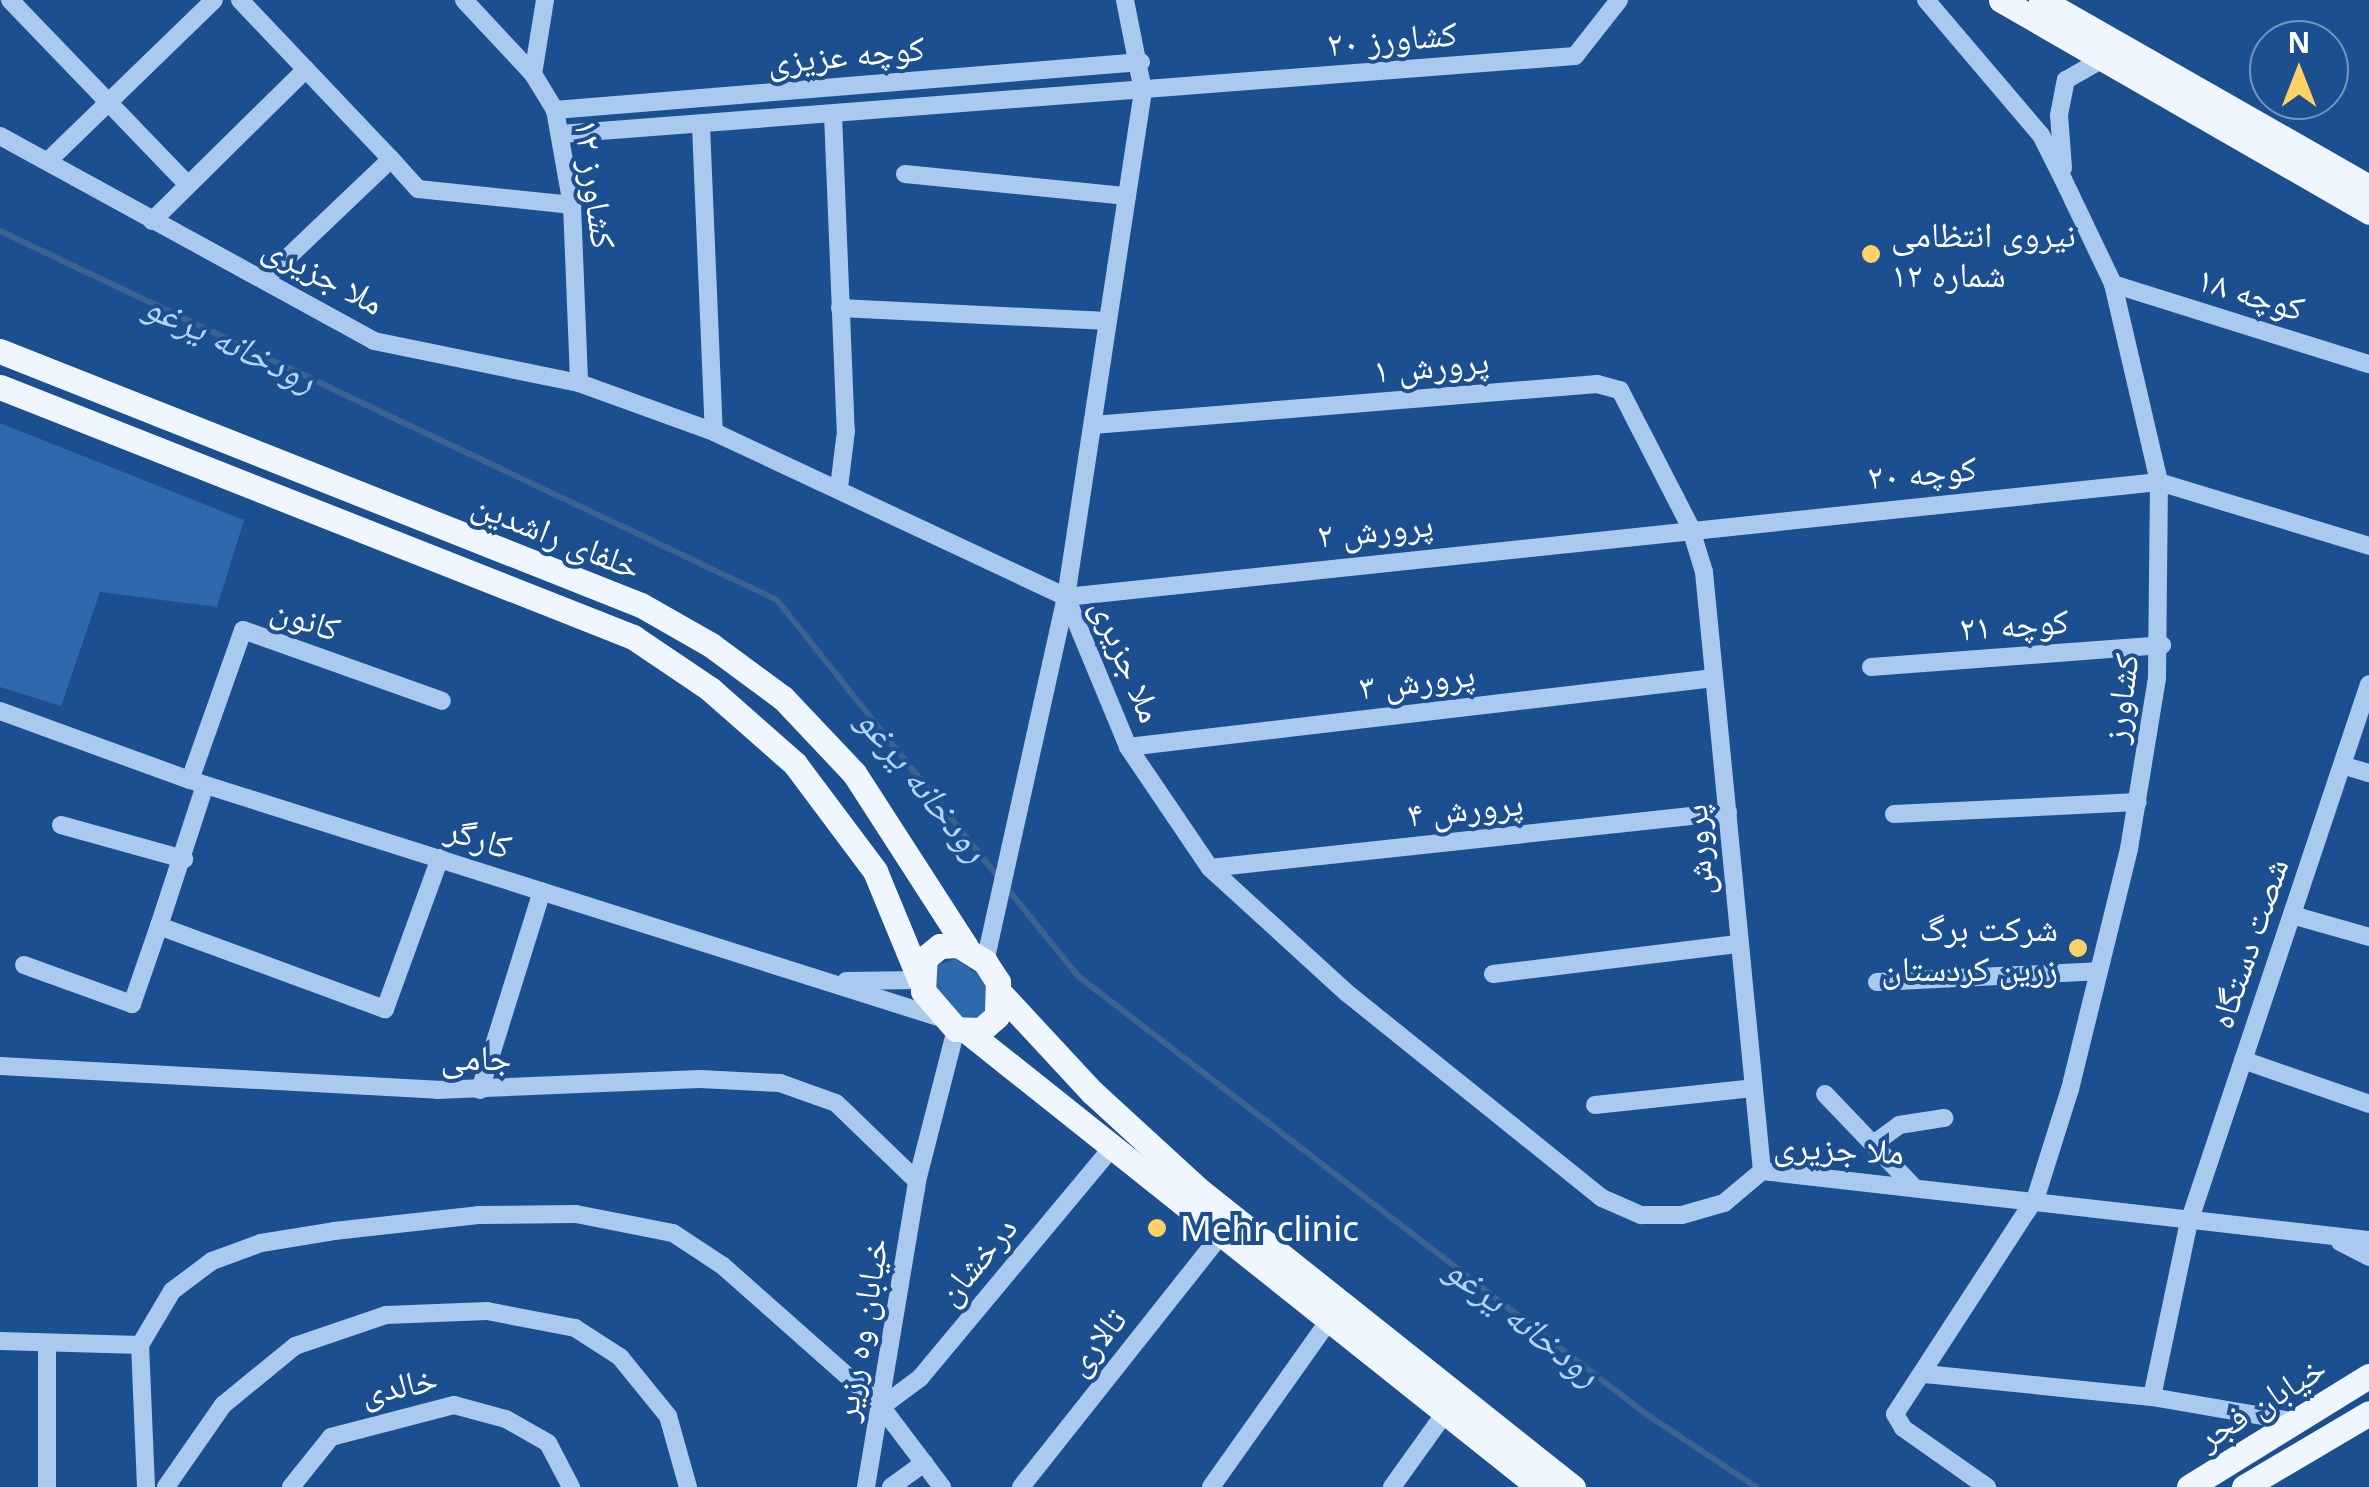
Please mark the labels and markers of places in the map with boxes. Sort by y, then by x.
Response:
place label: نیروی انتظامی شماره ۱۲ [1891,213,2076,295]
marker: نیروی انتظامی شماره ۱۲ [1860,243,1882,265]
place label: شرکت برگ زرین کردستان [1881,907,2058,989]
marker: شرکت برگ زرین کردستان [2067,937,2089,959]
place label: Mehr clinic [1180,1207,1359,1249]
marker: Mehr clinic [1144,1215,1170,1241]

